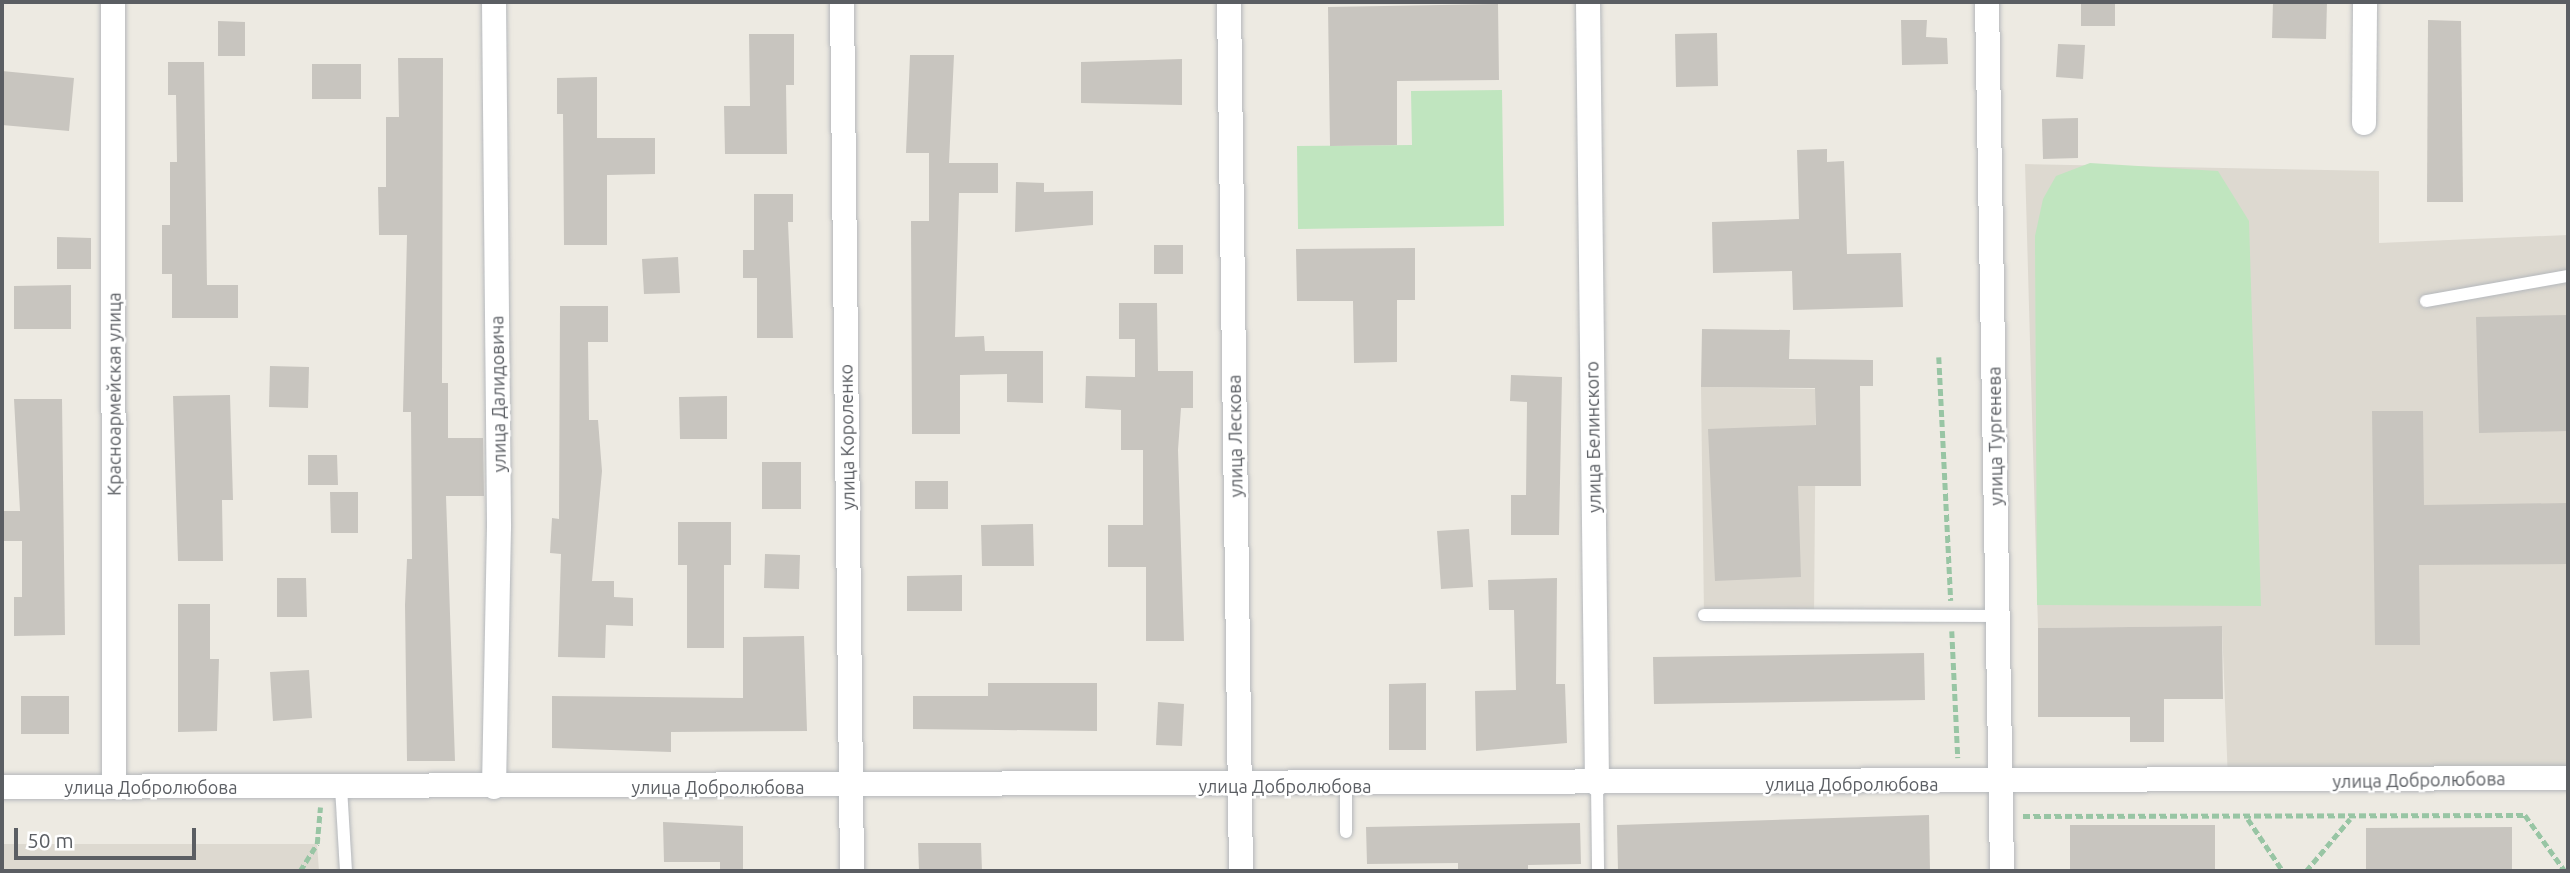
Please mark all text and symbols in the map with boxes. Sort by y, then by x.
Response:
street label: Красноармейская улица [103,292,125,496]
street label: улица Далидовича [486,315,510,473]
street label: улица Белинского [1581,361,1605,513]
street label: улица Короленко [835,364,859,510]
street label: улица Тургенева [1983,366,2007,506]
street label: улица Лескова [1223,374,1247,498]
street label: улица Добролюбова [2332,768,2506,792]
street label: улица Добролюбова [1765,773,1939,795]
street label: улица Добролюбова [1198,775,1372,797]
street label: улица Добролюбова [64,776,238,798]
street label: улица Добролюбова [631,776,805,798]
scale bar [18,814,200,858]
text: 50 m [27,828,74,852]

